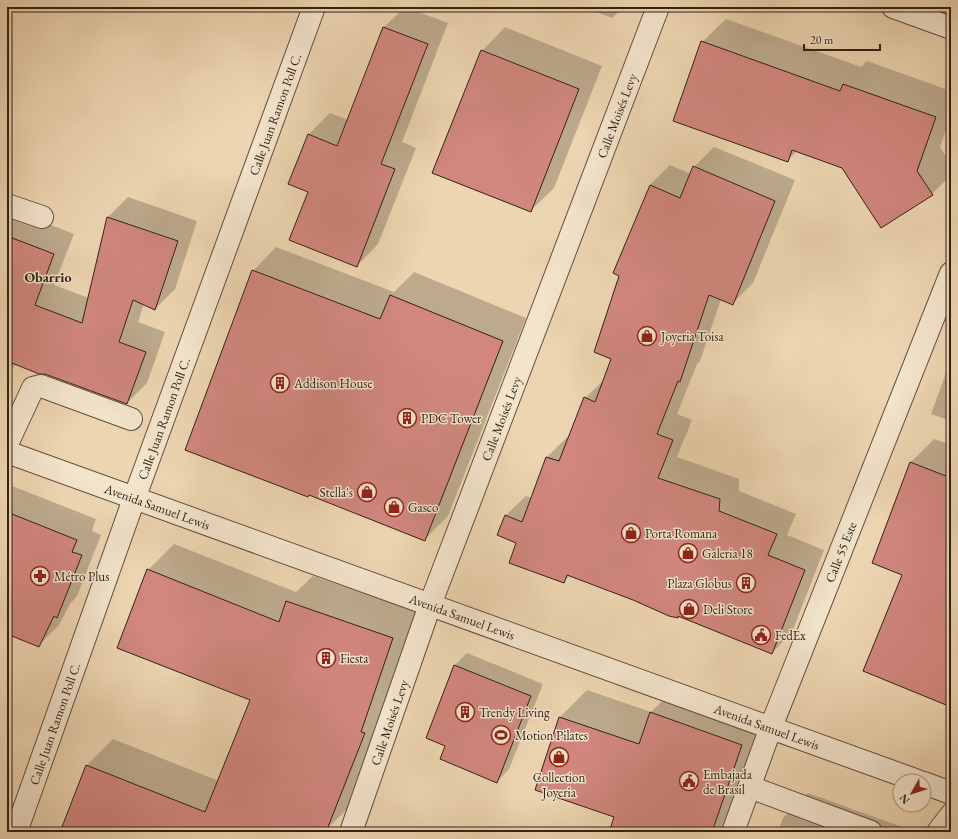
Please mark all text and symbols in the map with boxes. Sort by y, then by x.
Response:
scale bar [804,26,880,52]
text: 20 m [810,32,834,48]
street label: Calle Juan Ramon Poll C. [245,51,305,178]
street label: Calle Moisés Levy [593,71,641,161]
district label: Obarrio [24,268,72,286]
shop icon: Joyeria Toisa [636,325,658,347]
place label: Joyeria Toisa [660,328,724,345]
street label: Calle Juan Ramon Poll C. [133,355,194,482]
building icon: Addison House [269,372,291,394]
street label: Calle Moisés Levy [477,373,525,463]
place label: Addison House [293,375,373,392]
building icon: PDC Tower [396,407,418,429]
place label: PDC Tower [421,410,482,427]
street label: Avenida Samuel Lewis [101,479,213,533]
shop icon: Stella's [356,481,378,503]
place label: Stella's [320,484,353,501]
shop icon: Gasco [383,496,405,518]
place label: Gasco [408,499,438,516]
street label: Calle 55 Este [821,519,860,585]
shop icon: Porta Romana [620,522,642,544]
place label: Porta Romana [645,525,718,542]
shop icon: Galeria 18 [677,542,699,564]
place label: Galeria 18 [702,545,753,562]
pharmacy icon: Métro Plus [29,565,51,587]
place label: Métro Plus [54,568,109,585]
building icon: Plaza Globus [735,572,757,594]
place label: Plaza Globus [667,575,732,592]
street label: Avenida Samuel Lewis [406,589,517,643]
shop icon: Deli Store [678,598,700,620]
place label: Deli Store [703,601,753,618]
public building icon: FedEx [750,624,772,646]
place label: FedEx [775,627,806,644]
building icon: Fiesta [315,647,337,669]
place label: Fiesta [340,650,369,667]
street label: Calle Juan Ramon Poll C. [25,660,84,787]
street label: Calle Moisés Levy [366,677,412,768]
street label: Avenida Samuel Lewis [711,699,822,753]
building icon: Trendy Living [454,701,476,723]
place label: Trendy Living [479,704,550,721]
sports icon: Motion Pilates [490,724,512,746]
place label: Motion Pilates [515,727,588,744]
shop icon: Collection Joyeria [548,746,570,768]
place label: Embajada de Brasil [703,766,753,798]
place label: Collection Joyeria [533,769,585,801]
public building icon: Embajada de Brasil [678,770,700,792]
north arrow [892,773,932,813]
text: N [896,791,912,807]

